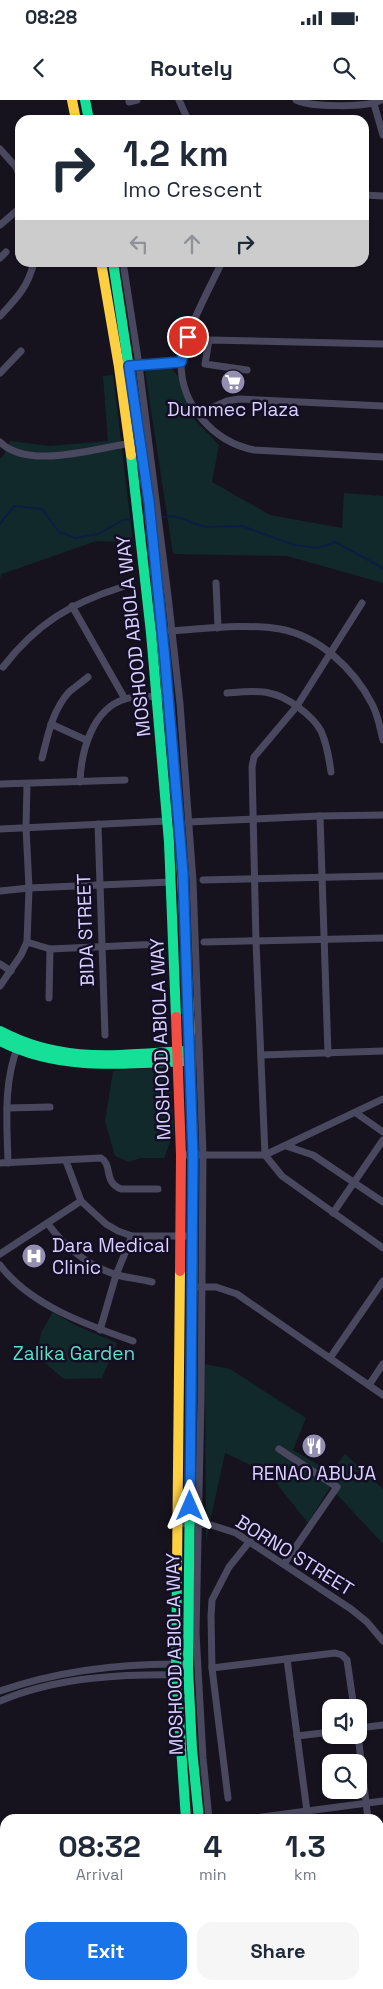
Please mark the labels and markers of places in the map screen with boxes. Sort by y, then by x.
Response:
pin [167,316,209,358]
supermarket icon: Dummec Plaza [220,369,246,395]
place label: Dummec Plaza [167,397,299,422]
place label: Dara Medical Clinic [52,1233,170,1280]
hospital icon: Dara Medical Clinic [21,1243,47,1269]
restaurant icon: RENAO ABUJA [301,1433,327,1459]
place label: RENAO ABUJA [252,1461,376,1486]

